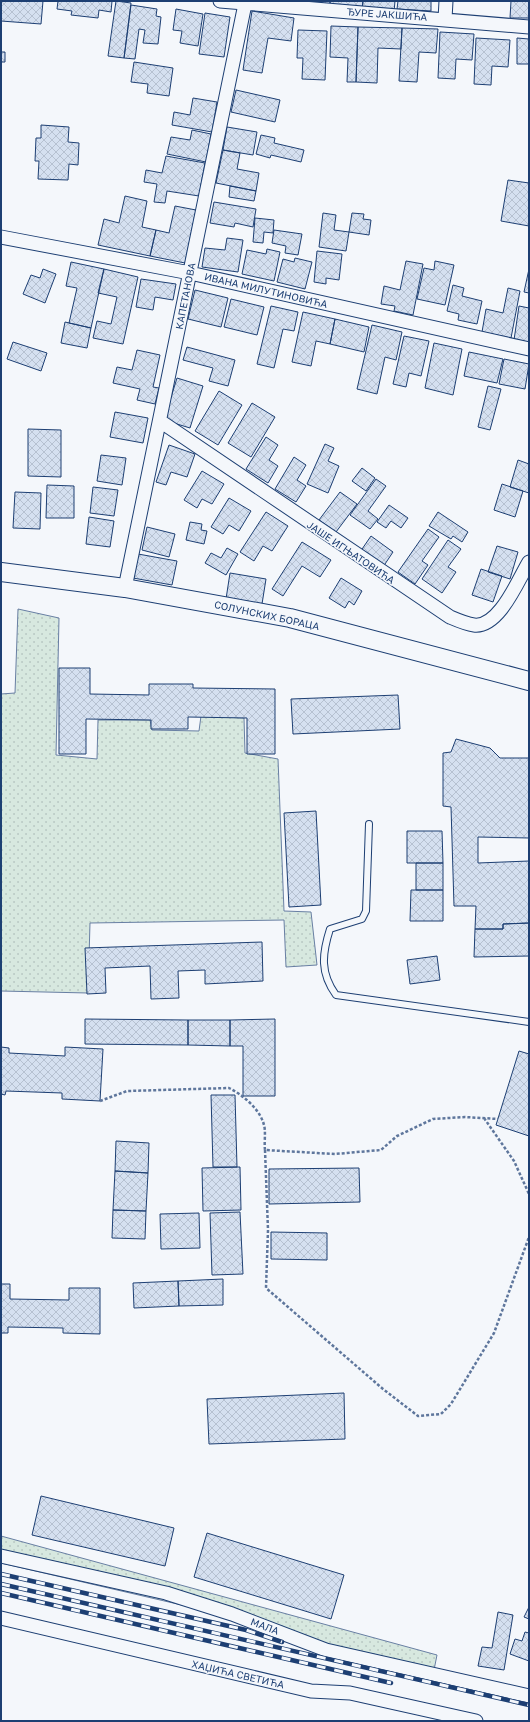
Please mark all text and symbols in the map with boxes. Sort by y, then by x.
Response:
street label: ЂУРЕ ЈАКШИЋА [346,5,428,23]
street label: КАПЕТАНОВА [173,261,197,330]
street label: ИВАНА МИЛУТИНОВИЋА [203,270,329,310]
street label: ЈАШЕ ИГЊАТОВИЋА [305,518,397,586]
street label: СОЛУНСКИХ БОРАЦА [213,598,321,632]
street label: МАЛА [249,1615,281,1637]
street label: ХАЏИЋА СВЕТИЋА [191,1658,286,1691]

